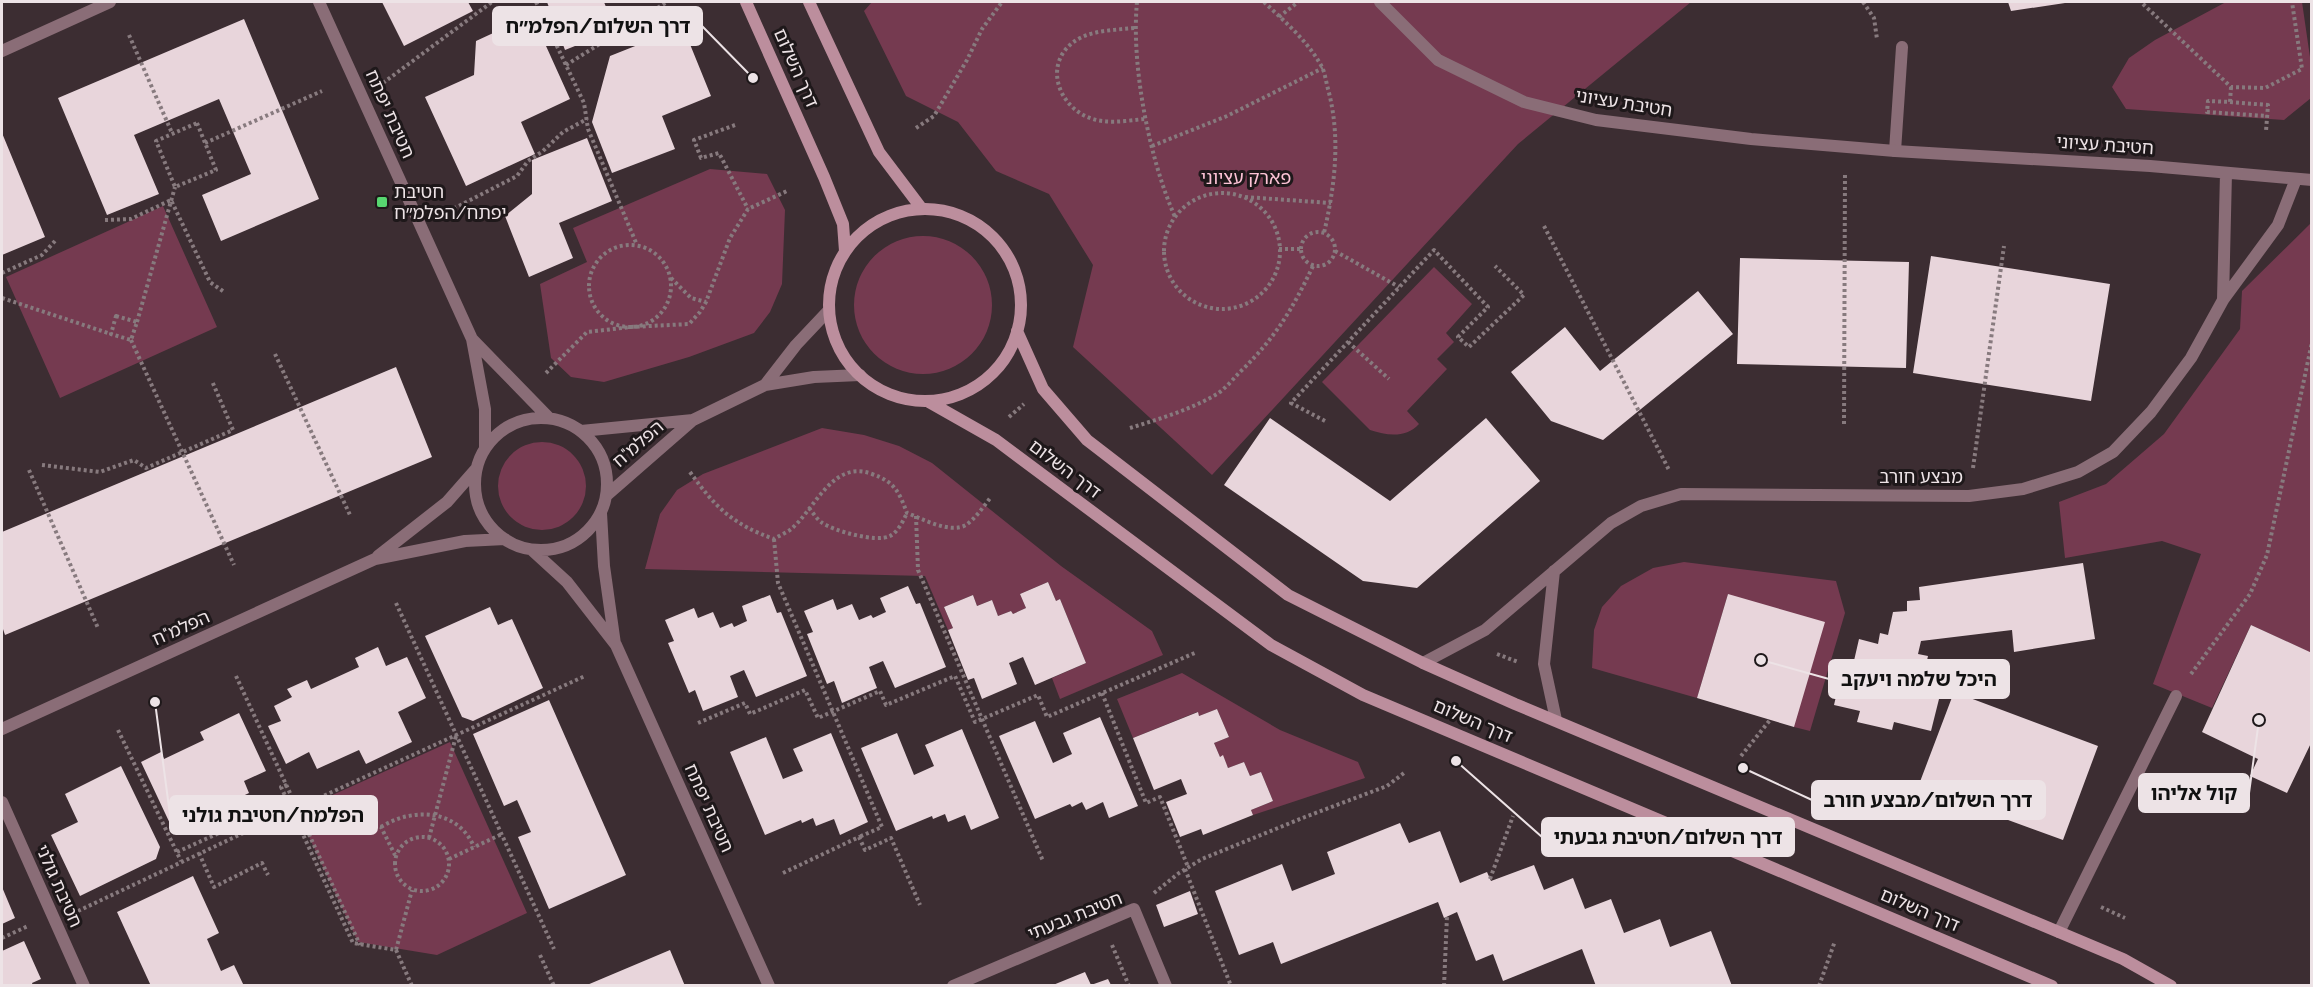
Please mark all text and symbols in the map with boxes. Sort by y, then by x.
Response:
callout: דרך השלום/הפלמ״ח [493,7,702,45]
text: דרך השלום/הפלמ״ח [506,14,691,38]
street label: דרך השלום [770,25,823,111]
street label: חטיבת יפתח [362,66,419,161]
street label: חטיבת עציוני [1574,84,1674,121]
street label: חטיבת עציוני [2056,131,2154,158]
park label: פארק עציוני [1201,167,1291,188]
place label: חטיבת יפתח/הפלמ״ח [394,181,507,223]
marker: חטיבת יפתח/הפלמ״ח [375,195,389,209]
street label: הפלמ"ח [608,416,667,471]
street label: דרך השלום [1025,435,1105,502]
street label: מבצע חורב [1879,466,1963,487]
street label: הפלמ"ח [149,606,213,649]
callout: היכל שלמה ויעקב [1829,660,2009,698]
text: היכל שלמה ויעקב [1841,667,1997,691]
street label: דרך השלום [1430,694,1516,747]
street label: חטיבת יפתח [681,760,738,855]
callout: קול אליהו [2139,774,2249,812]
callout: דרך השלום/מבצע חורב [1812,781,2045,819]
text: קול אליהו [2151,781,2237,805]
text: דרך השלום/מבצע חורב [1824,788,2032,812]
callout: הפלמח/חטיבת גולני [170,796,377,834]
text: הפלמח/חטיבת גולני [182,803,364,827]
callout: דרך השלום/חטיבת גבעתי [1542,818,1794,856]
text: דרך השלום/חטיבת גבעתי [1554,825,1782,849]
street label: חטיבת גולני [32,841,87,930]
street label: דרך השלום [1877,883,1963,936]
street label: חטיבת גבעתי [1025,887,1125,944]

